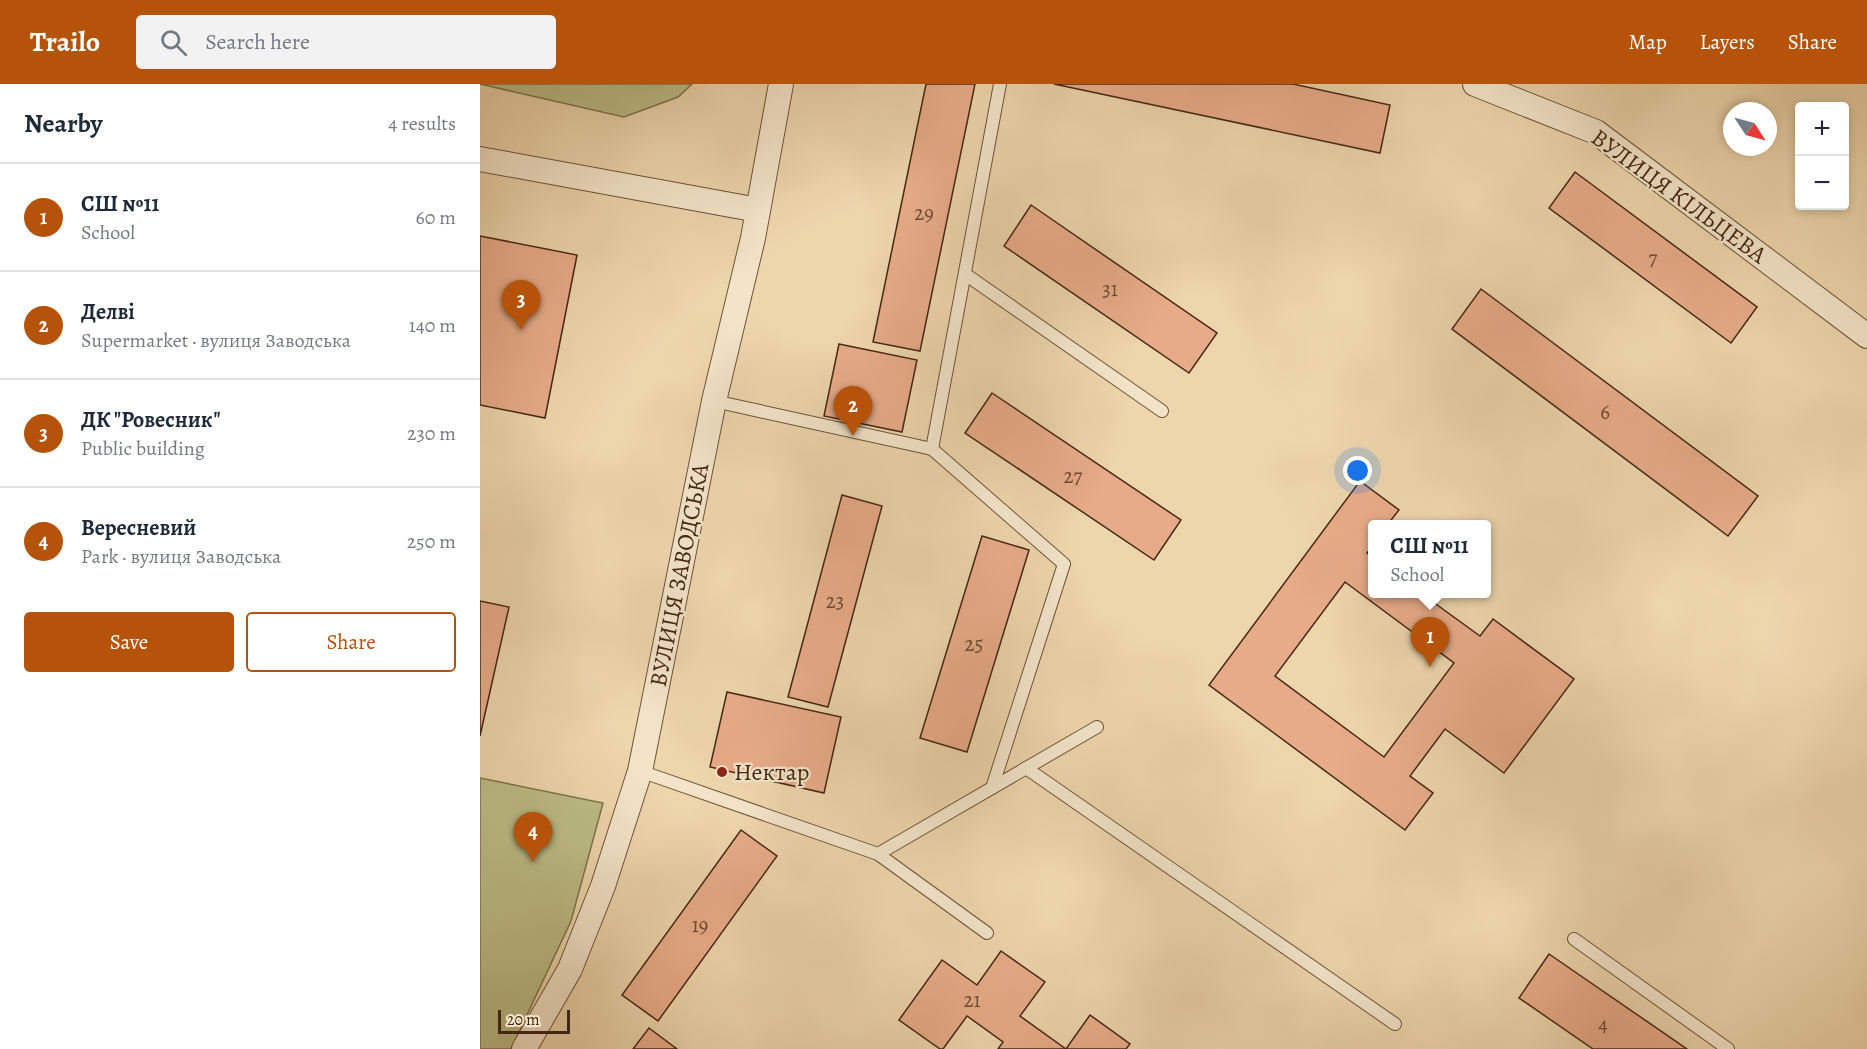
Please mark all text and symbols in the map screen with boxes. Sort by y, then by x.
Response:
search box [136,15,556,69]
text: Trailo [30,23,100,61]
icon: search [157,26,190,59]
text: Search here [205,27,310,57]
text: Map [1628,28,1667,56]
text: Layers [1700,28,1755,56]
text: Share [1788,28,1837,56]
north arrow [1723,102,1777,156]
map controls [1795,102,1849,210]
button: + [1795,102,1849,156]
text: Nearby [24,106,103,141]
text: 4 results [388,110,456,137]
street label: ВУЛИЦЯ КІЛЬЦЕВА [1585,121,1774,271]
button: − [1795,156,1849,210]
text: СШ №11 [81,189,159,219]
house number: 29 [914,199,934,227]
text: 1 [40,204,47,231]
text: 60 m [416,204,456,231]
text: School [81,219,135,246]
house number: 7 [1649,244,1658,272]
house number: 31 [1102,275,1118,303]
pin: 3 [502,280,540,330]
text: Делвi [81,297,135,327]
text: 2 [39,312,48,339]
text: 140 m [409,312,456,339]
text: Supermarket · вулиця Заводська [81,327,351,354]
pin: 2 [834,386,872,436]
house number: 6 [1600,398,1610,426]
text: ДК "Ровесник" [81,405,221,435]
text: 3 [39,420,48,447]
text: 230 m [407,420,456,447]
text: Public building [81,435,205,462]
your location [1343,456,1372,485]
street label: ВУЛИЦЯ ЗАВОДСЬКА [642,460,717,689]
house number: 27 [1064,462,1083,490]
text: Вересневий [81,513,196,543]
popup [1368,520,1491,598]
text: 4 [39,528,48,555]
text: 250 m [407,528,456,555]
text: СШ №11 [1390,531,1469,561]
text: Park · вулиця Заводська [81,543,281,570]
text: School [1390,561,1445,588]
house number: 23 [826,587,844,615]
button: Save [24,612,234,672]
button: Share [246,612,456,672]
pin: 1 [1410,618,1450,667]
house number: 25 [964,630,984,658]
place label: Нектар [734,756,809,788]
marker: Нектар [715,765,729,779]
pin: 4 [514,812,552,862]
house number: 19 [692,911,708,939]
house number: 21 [963,986,981,1014]
scale bar [498,1007,570,1034]
text: 20 m [507,1009,540,1031]
house number: 4 [1598,1010,1608,1038]

